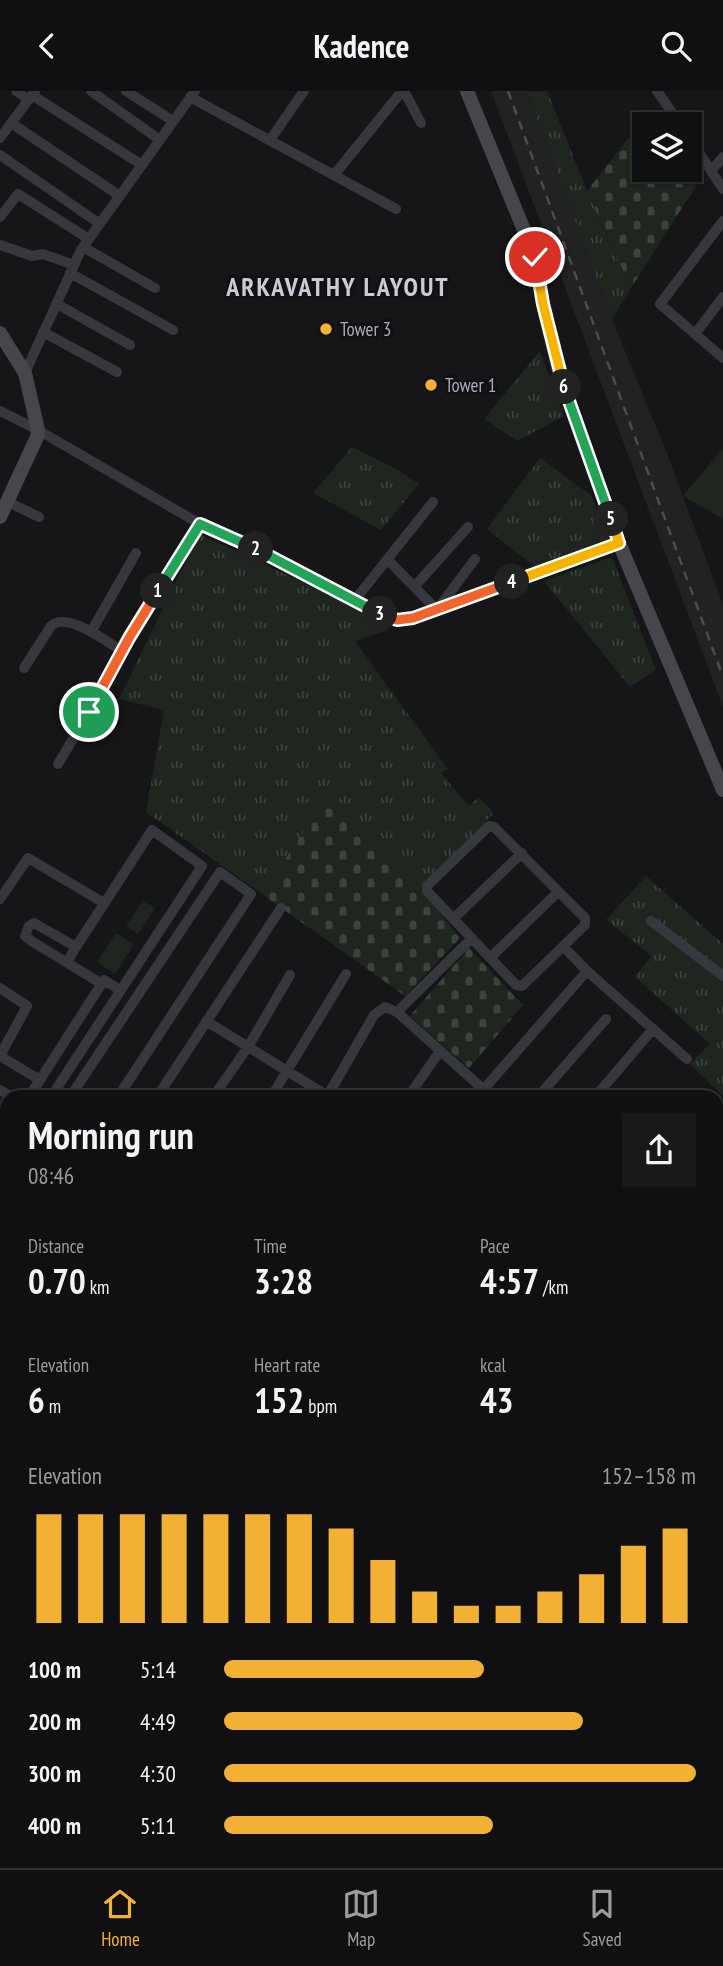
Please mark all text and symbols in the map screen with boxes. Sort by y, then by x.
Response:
text: Kadence [313,25,410,67]
icon: back [28,27,66,65]
icon: search [657,27,695,65]
map controls [632,112,702,182]
button: layers [632,112,702,182]
pin [505,227,565,287]
icon: check [516,238,554,276]
district label: ARKAVATHY LAYOUT [225,270,450,303]
place label: Tower 3 [340,317,391,341]
marker: Tower 3 [318,321,334,337]
pin: 6 [546,369,582,405]
place label: Tower 1 [445,373,496,397]
text: 6 [559,374,568,398]
marker: Tower 1 [423,377,439,393]
pin: 5 [594,501,628,537]
text: 5 [606,506,615,530]
pin: 2 [238,531,274,567]
text: 2 [251,536,260,560]
pin: 4 [494,565,530,599]
text: 4 [507,569,516,593]
pin: 1 [140,573,176,609]
text: 1 [153,578,162,602]
pin: 3 [362,596,398,631]
text: 3 [375,601,384,625]
pin [59,682,119,742]
icon: arrive [70,693,108,731]
text: Morning run [28,1110,194,1159]
button: share [622,1113,696,1187]
text: 08:46 [28,1161,74,1190]
text: Distance [28,1234,84,1258]
text: Time [254,1234,287,1258]
text: Pace [480,1234,510,1258]
text: 0.70 [28,1258,86,1304]
text: 3:28 [254,1258,313,1304]
text: 4:57 [480,1258,539,1304]
text: km [86,1275,109,1299]
text: /km [539,1275,568,1299]
text: Elevation [28,1353,89,1377]
text: Heart rate [254,1353,320,1377]
text: kcal [480,1353,506,1377]
text: 6 [28,1377,45,1423]
text: 152 [254,1377,304,1423]
text: 43 [480,1377,513,1423]
text: m [45,1394,61,1418]
text: bpm [304,1394,337,1418]
text: Elevation [28,1461,102,1490]
text: 152–158 m [602,1461,696,1490]
text: 100 m [28,1655,81,1684]
text: 5:14 [140,1655,176,1684]
text: 200 m [28,1707,81,1736]
text: 4:49 [140,1707,176,1736]
text: 300 m [28,1759,81,1788]
text: 4:30 [140,1759,176,1788]
text: 400 m [28,1811,81,1840]
text: 5:11 [140,1811,176,1840]
tab: Home [101,1885,140,1951]
tab: Map [342,1885,380,1951]
tab: Saved [583,1885,622,1951]

